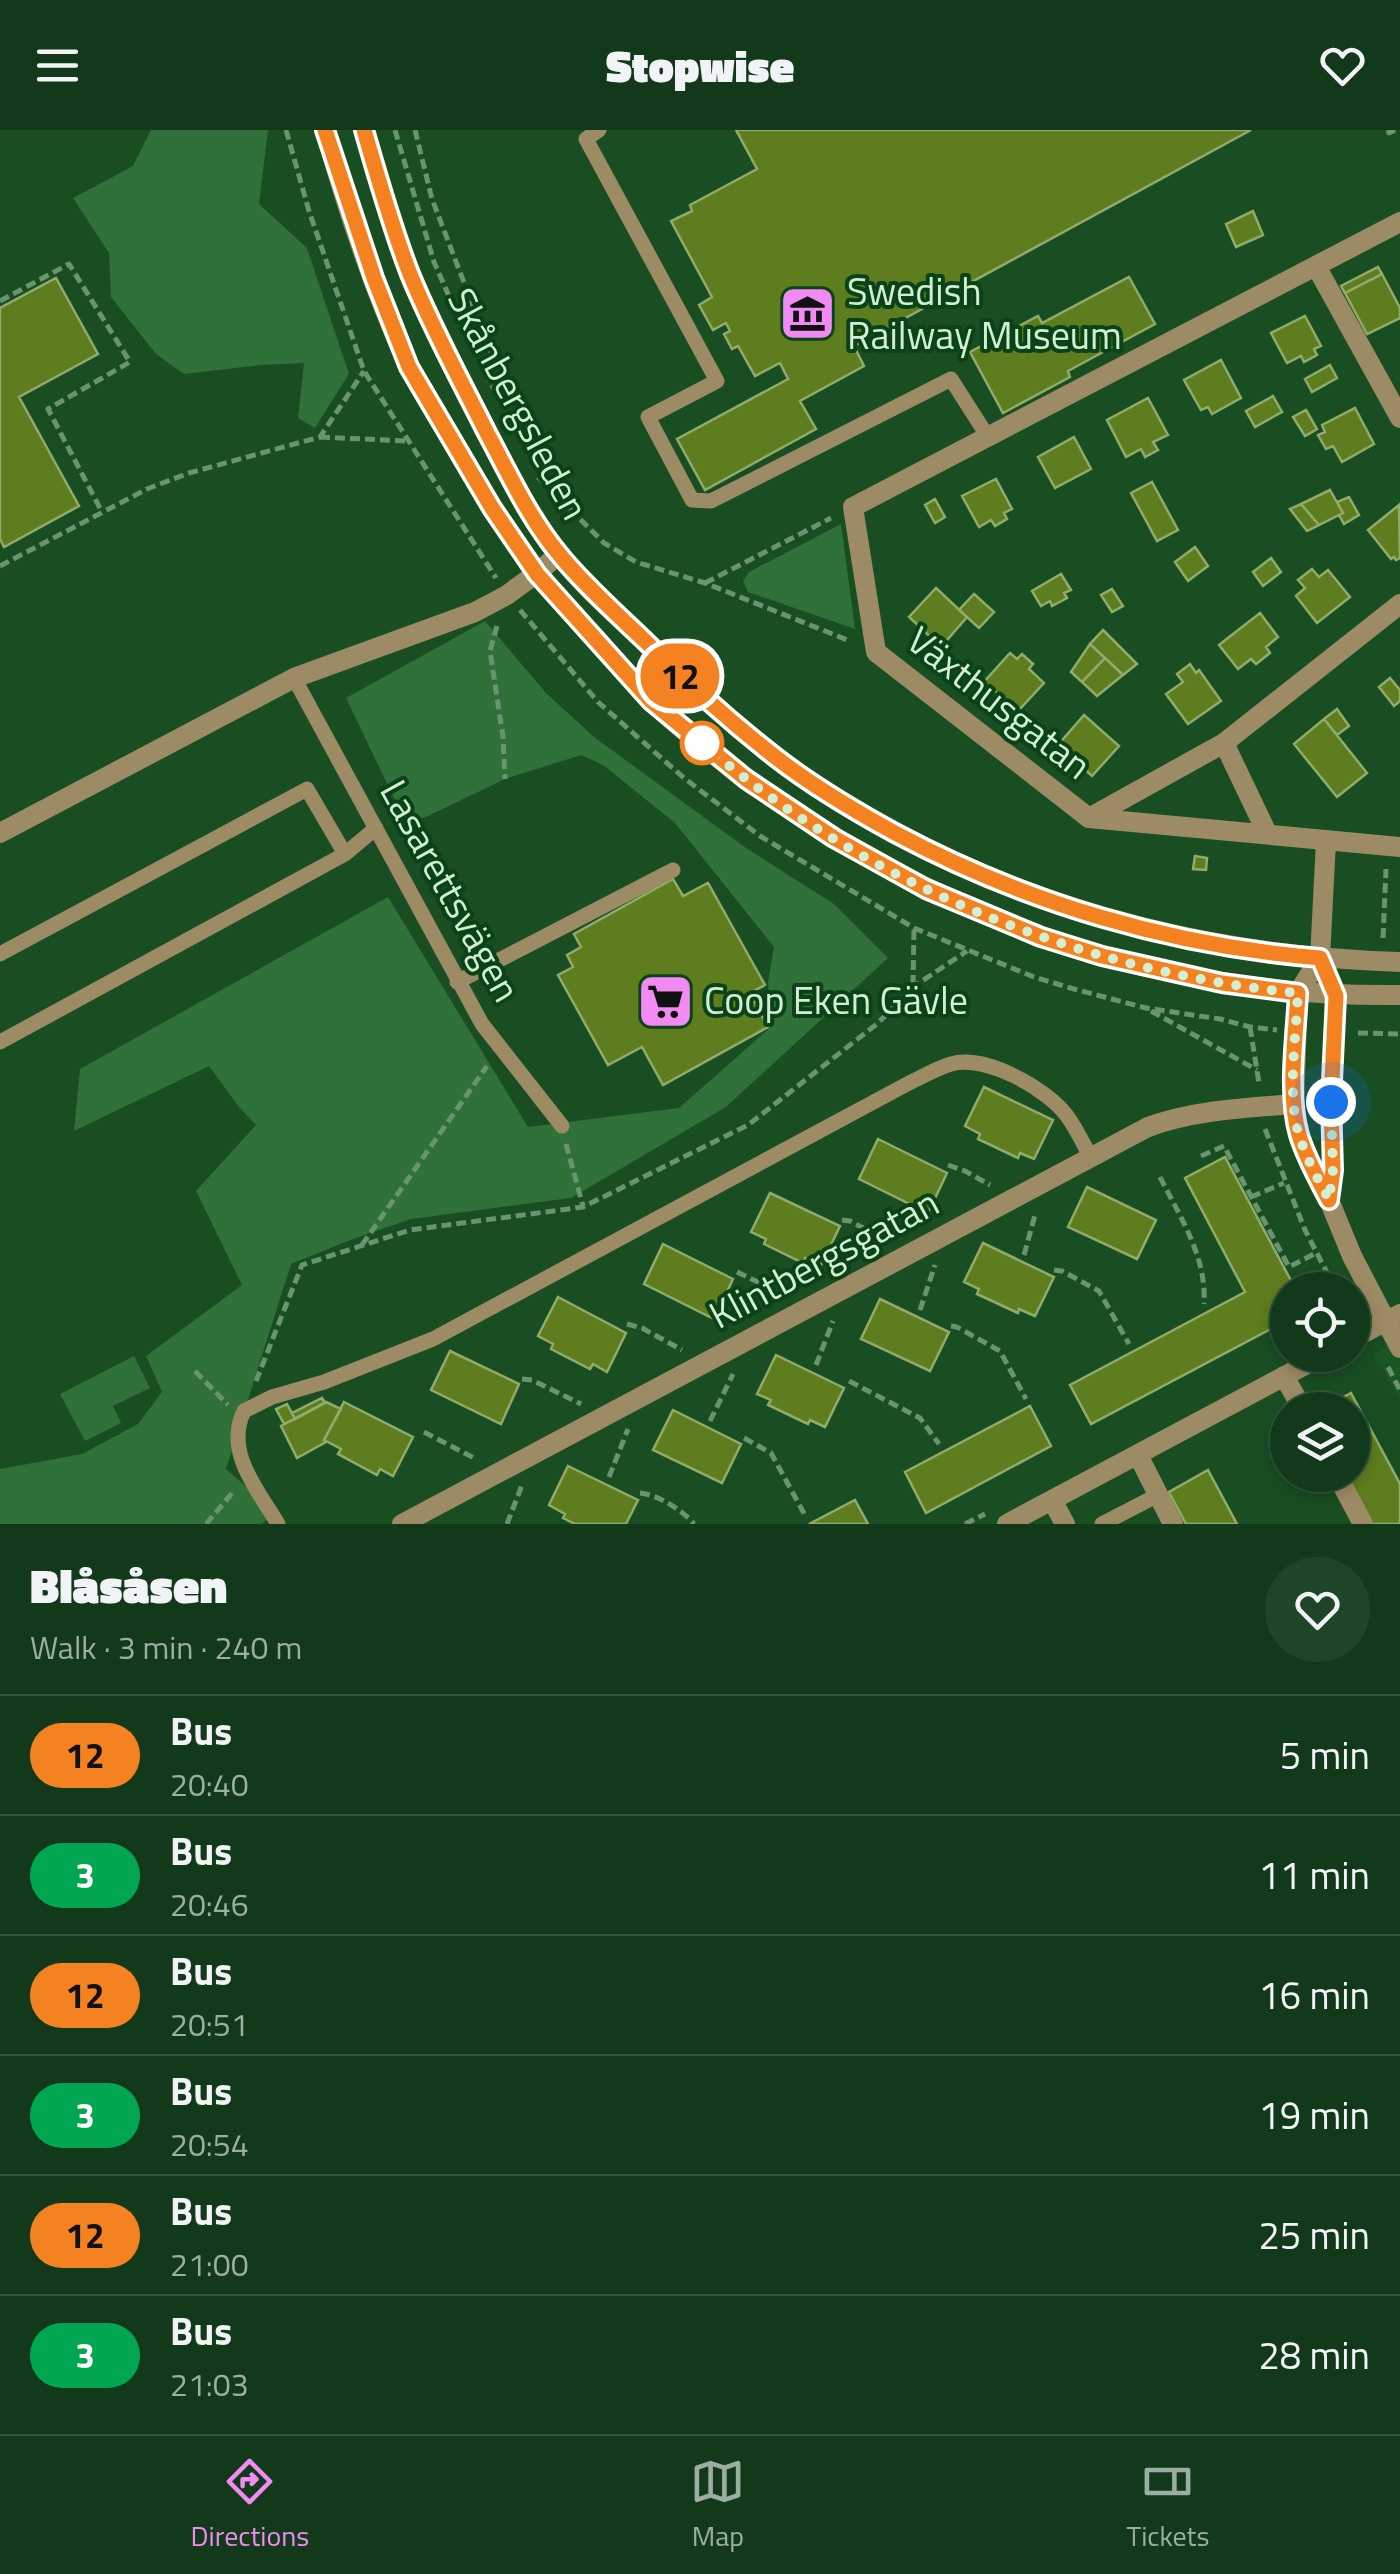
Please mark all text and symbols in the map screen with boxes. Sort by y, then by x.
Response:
text: Stopwise [606,31,794,99]
icon: menu [30,38,85,93]
icon: heart [1315,38,1370,93]
place label: Swedish Railway Museum [847,262,1122,364]
street label: Skånbergsleden [433,277,604,530]
museum icon: Swedish Railway Museum [778,284,838,344]
street label: Växthusgatan [895,612,1104,793]
line badge: 12 [635,644,725,708]
text: 12 [660,649,700,703]
unlabelled marker [681,722,723,764]
street label: Lasarettsvägen [366,769,536,1012]
supermarket icon: Coop Eken Gävle [635,971,695,1031]
place label: Coop Eken Gävle [704,971,968,1029]
your location [1306,1077,1356,1127]
street label: Klintbergsgatan [698,1173,949,1343]
map controls [1270,1272,1370,1492]
button: locate [1270,1272,1370,1372]
button: layers [1270,1392,1370,1492]
text: Blåsåsen [30,1549,227,1622]
button: heart [1265,1557,1370,1662]
text: Walk · 3 min · 240 m [30,1623,302,1671]
text: Bus [170,1702,232,1760]
text: 5 min [1280,1726,1370,1784]
text: 12 [65,1728,105,1782]
text: 20:40 [170,1760,249,1808]
text: Bus [170,1822,232,1880]
text: 11 min [1259,1846,1370,1904]
text: 3 [75,1848,95,1902]
text: 20:46 [170,1880,249,1928]
text: Bus [170,1942,232,2000]
text: 16 min [1259,1966,1370,2024]
text: 12 [65,1968,105,2022]
text: 20:51 [170,2000,249,2048]
text: Bus [170,2062,232,2120]
text: 19 min [1259,2086,1370,2144]
text: 3 [75,2088,95,2142]
text: 20:54 [170,2120,249,2168]
text: Bus [170,2182,232,2240]
text: 25 min [1259,2206,1370,2264]
text: 12 [65,2208,105,2262]
text: 21:00 [170,2240,249,2288]
text: Bus [170,2302,232,2360]
text: 28 min [1259,2326,1370,2384]
text: 3 [75,2328,95,2382]
text: 21:03 [170,2360,249,2408]
tab: Directions [191,2454,309,2557]
tab: Map [690,2454,745,2557]
tab: Tickets [1126,2454,1209,2557]

